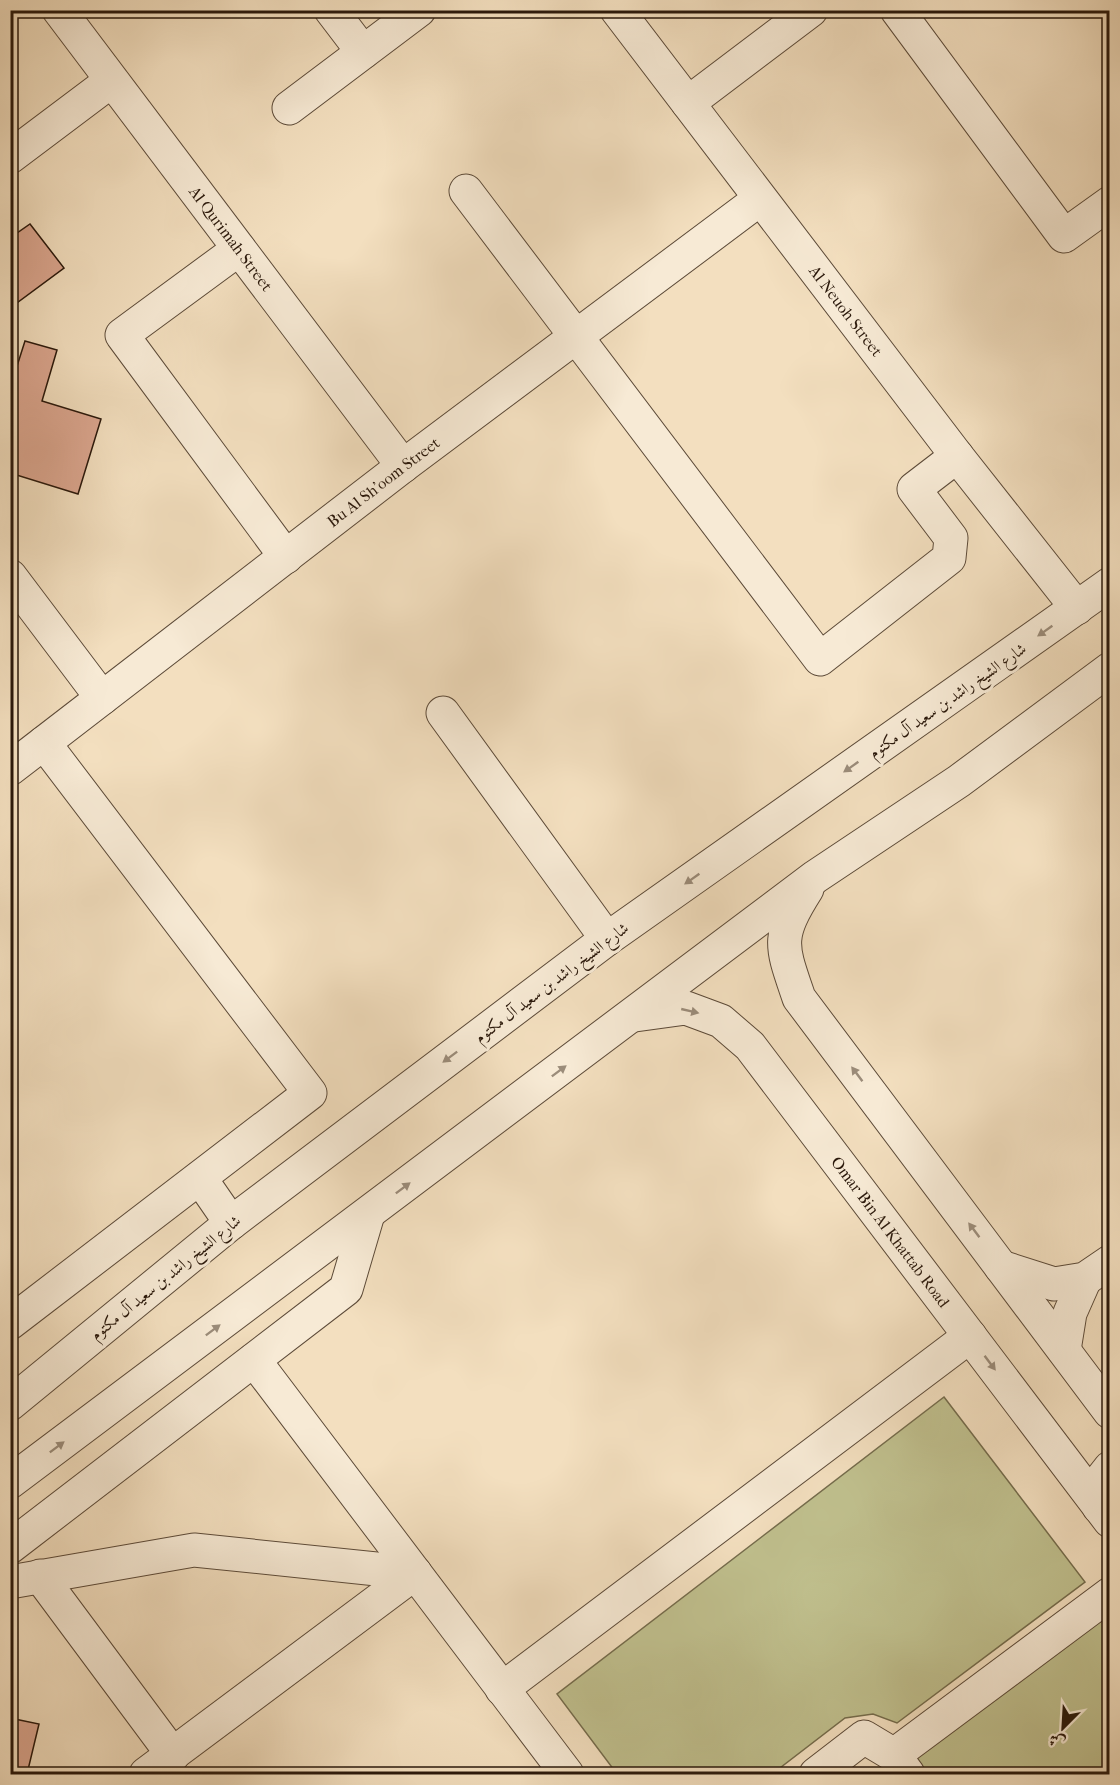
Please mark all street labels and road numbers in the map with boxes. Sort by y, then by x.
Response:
street label: Al Qurimah Street [185,182,277,295]
street label: Al Neuoh Street [804,261,887,360]
street label: Bu Al Sh'oom Street [323,433,444,531]
street label: شارع الشيخ راشد بن سعيد آل مكتوم [865,639,1033,766]
street label: شارع الشيخ راشد بن سعيد آل مكتوم [470,918,635,1051]
street label: Omar Bin Al Khattab Road [827,1153,954,1311]
street label: شارع الشيخ راشد بن سعيد آل مكتوم [86,1211,248,1348]

